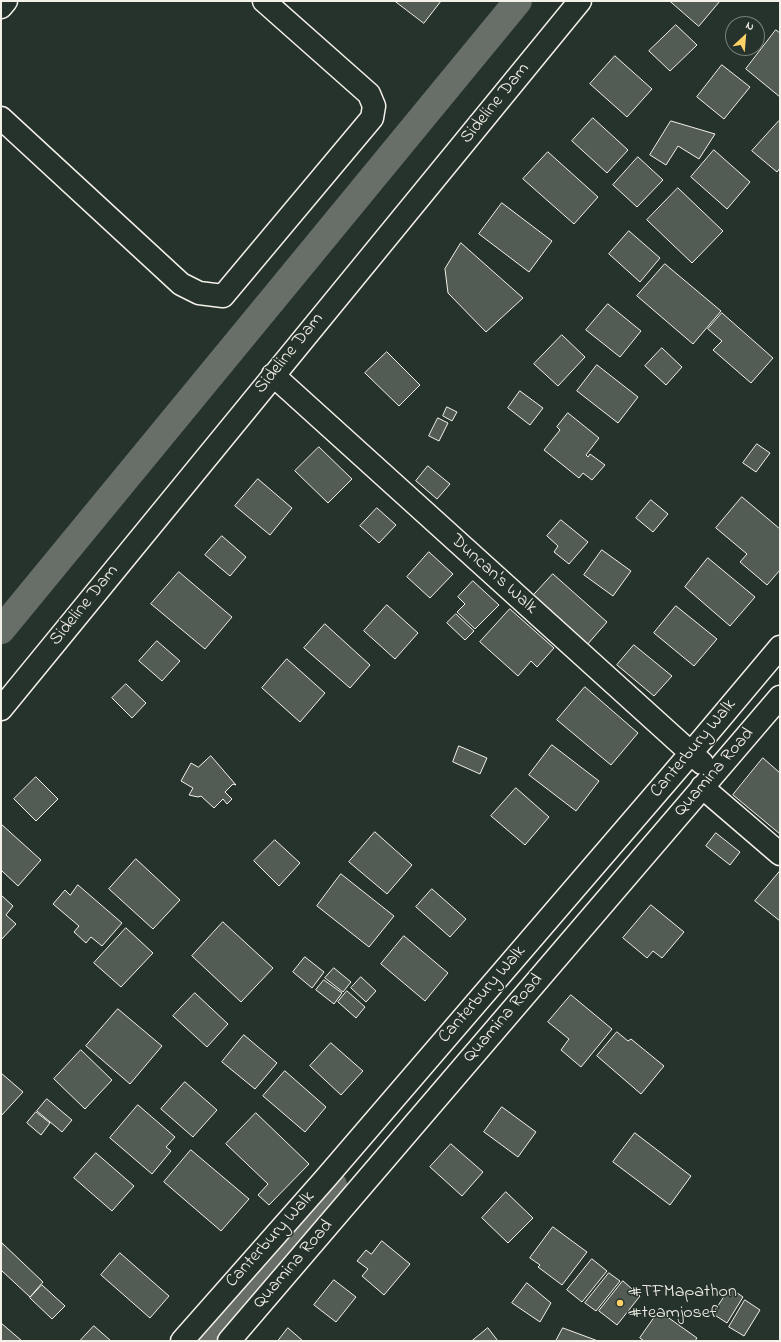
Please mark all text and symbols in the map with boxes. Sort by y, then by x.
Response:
north arrow [725,16,765,56]
text: N [743,17,757,35]
street label: Sideline Dam [457,59,535,149]
street label: Sideline Dam [251,309,329,399]
street label: Duncan's Walk [445,530,541,620]
street label: Sideline Dam [46,561,124,651]
street label: Canterbury Walk [646,695,742,803]
street label: Quamina Road [670,724,760,822]
street label: Canterbury Walk [435,942,531,1048]
street label: Quamina Road [459,970,549,1068]
street label: Canterbury Walk [222,1187,320,1293]
street label: Quamina Road [249,1216,339,1314]
place label: #TFMapathon #teamjosef [628,1282,737,1324]
marker: #TFMapathon #teamjosef [615,1298,625,1308]

